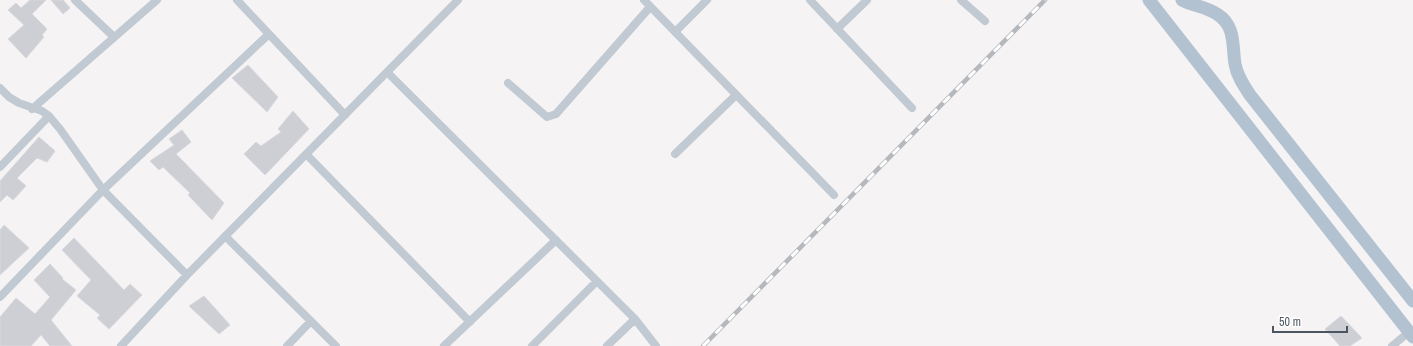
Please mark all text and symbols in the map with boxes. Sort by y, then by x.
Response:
scale bar [1273,308,1347,334]
text: 50 m [1279,314,1301,330]

